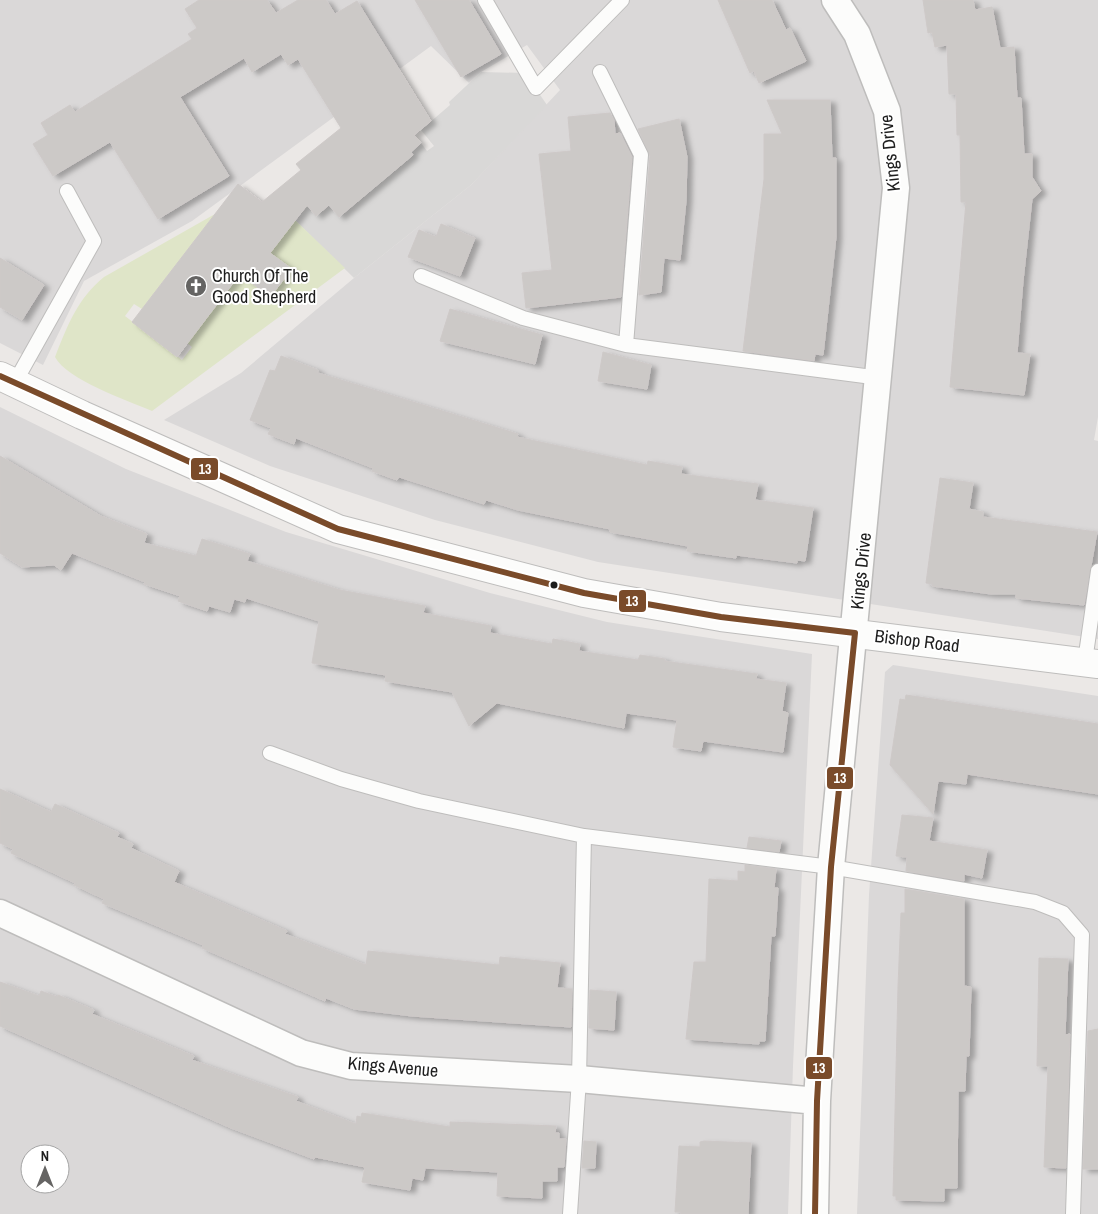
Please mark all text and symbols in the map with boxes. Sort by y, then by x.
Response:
street label: Kings Drive [873,113,906,193]
place label: Church Of The Good Shepherd [212,263,316,309]
church icon: Church Of The Good Shepherd [184,274,208,298]
line badge: 13 [190,457,219,481]
text: 13 [199,460,211,478]
street label: Kings Drive [844,531,877,611]
unlabelled marker [549,580,559,590]
line badge: 13 [618,589,647,613]
text: 13 [626,592,638,610]
street label: Bishop Road [873,623,961,658]
line badge: 13 [826,766,854,790]
text: 13 [834,769,846,787]
street label: Kings Avenue [347,1050,439,1083]
line badge: 13 [805,1056,833,1080]
text: 13 [813,1059,825,1077]
north arrow [20,1144,70,1194]
text: N [41,1147,49,1165]

